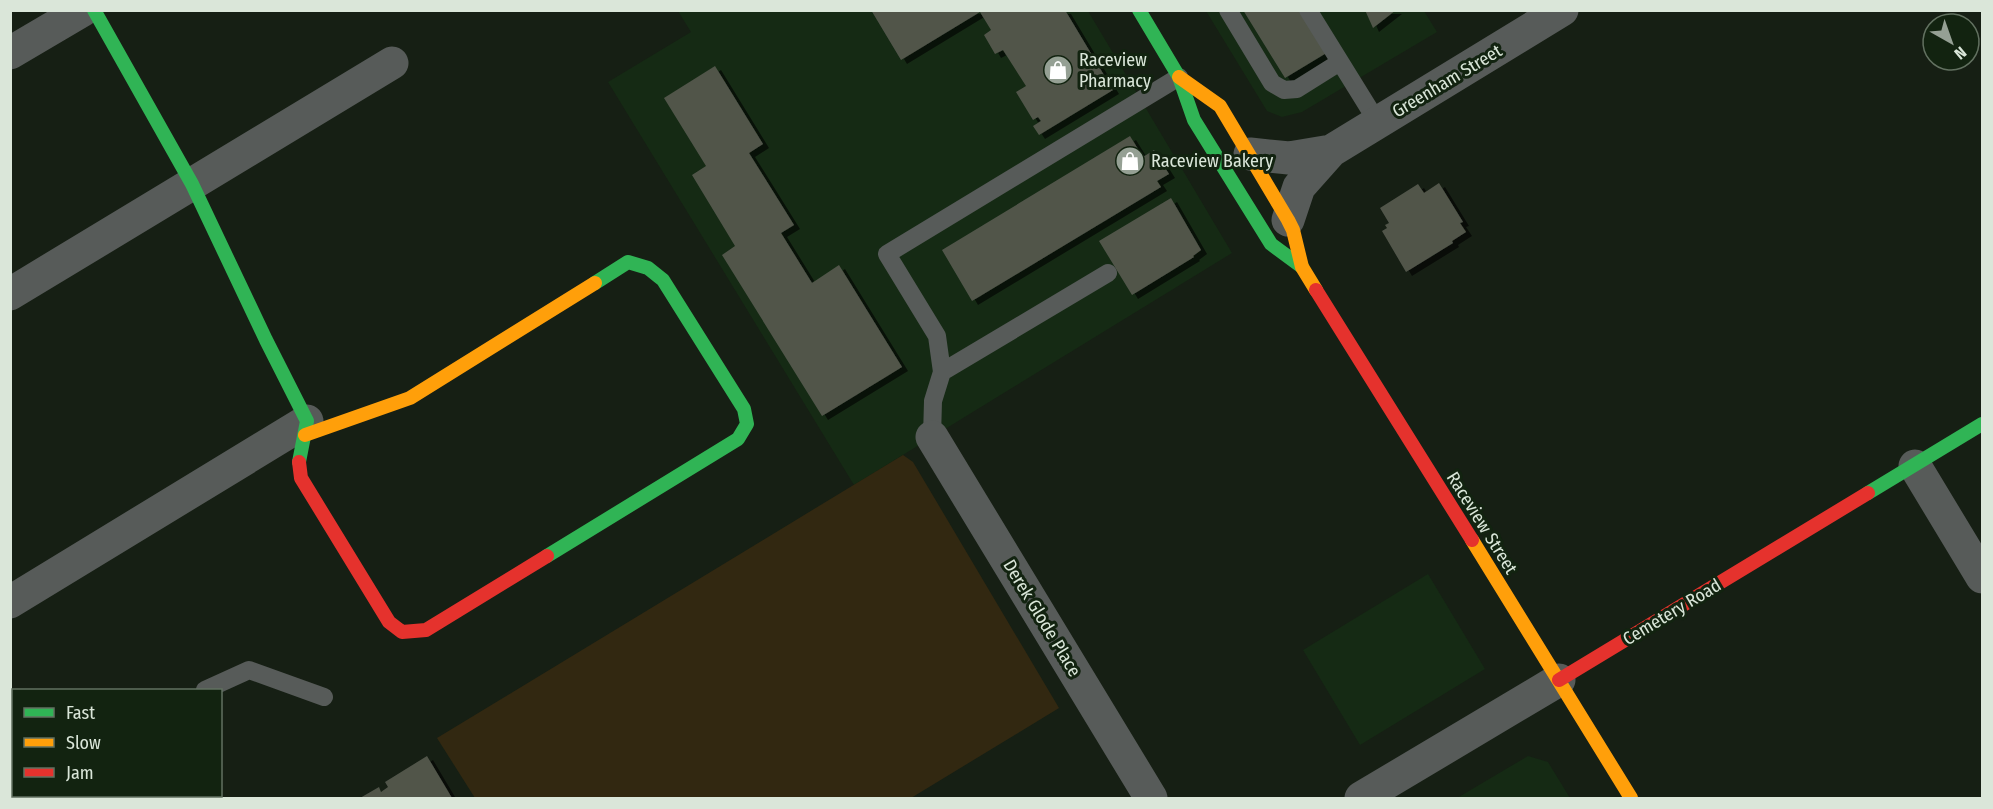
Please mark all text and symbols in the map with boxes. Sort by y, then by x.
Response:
north arrow [1921,12,1981,72]
street label: Greenham Street [1388,40,1506,122]
text: N [1951,43,1970,63]
place label: Raceview Pharmacy [1079,49,1151,92]
shop icon: Raceview Pharmacy [1042,54,1074,86]
shop icon: Raceview Bakery [1114,145,1146,177]
place label: Raceview Bakery [1151,150,1273,172]
street label: Raceview Street [1442,468,1522,578]
street label: Derek Glode Place [998,555,1086,681]
street label: Cemetery Road [1619,574,1725,650]
legend [12,689,222,797]
text: Fast [66,702,95,724]
text: Slow [66,732,101,754]
text: Jam [66,762,94,784]

